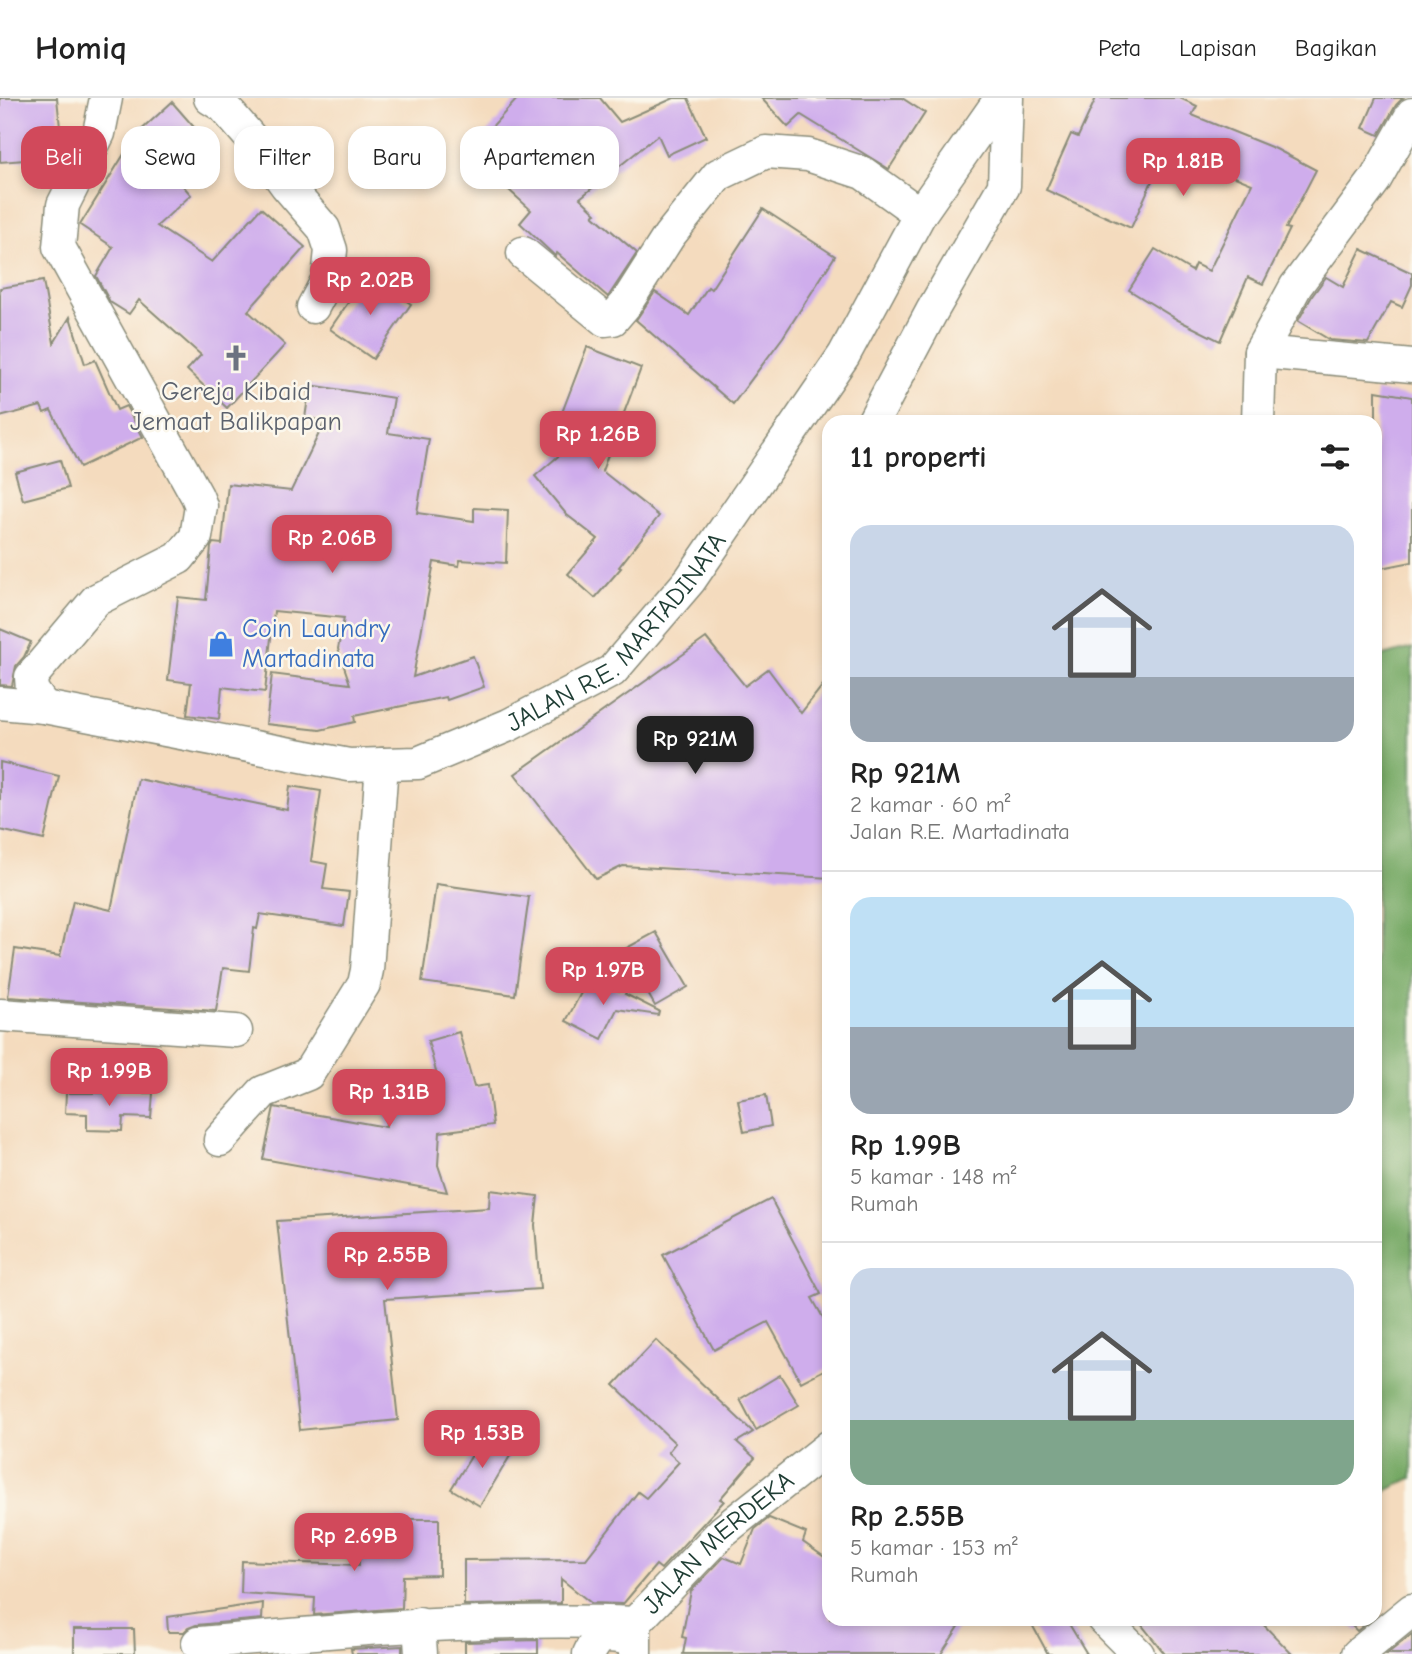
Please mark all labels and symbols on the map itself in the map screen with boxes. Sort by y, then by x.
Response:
pin: Rp 1.81B [1111,139,1255,198]
pin: Rp 2.02B [298,258,442,317]
church icon: Gereja Kibaid Jemaat Balikpapan [221,343,251,373]
place label: Gereja Kibaid Jemaat Balikpapan [130,377,342,437]
pin: Rp 1.26B [526,412,670,471]
pin: Rp 2.06B [260,516,404,575]
street label: JALAN R.E. MARTADINATA [502,527,733,738]
place label: Coin Laundry Martadinata [242,614,390,674]
shop icon: Coin Laundry Martadinata [206,629,236,659]
pin: Rp 921M [630,716,760,776]
pin: Rp 1.97B [531,948,675,1007]
pin: Rp 1.99B [37,1048,181,1108]
pin: Rp 1.31B [317,1070,461,1129]
pin: Rp 2.55B [315,1232,459,1292]
pin: Rp 1.53B [410,1410,554,1470]
street label: JALAN MERDEKA [637,1465,800,1620]
pin: Rp 2.69B [282,1514,426,1573]

